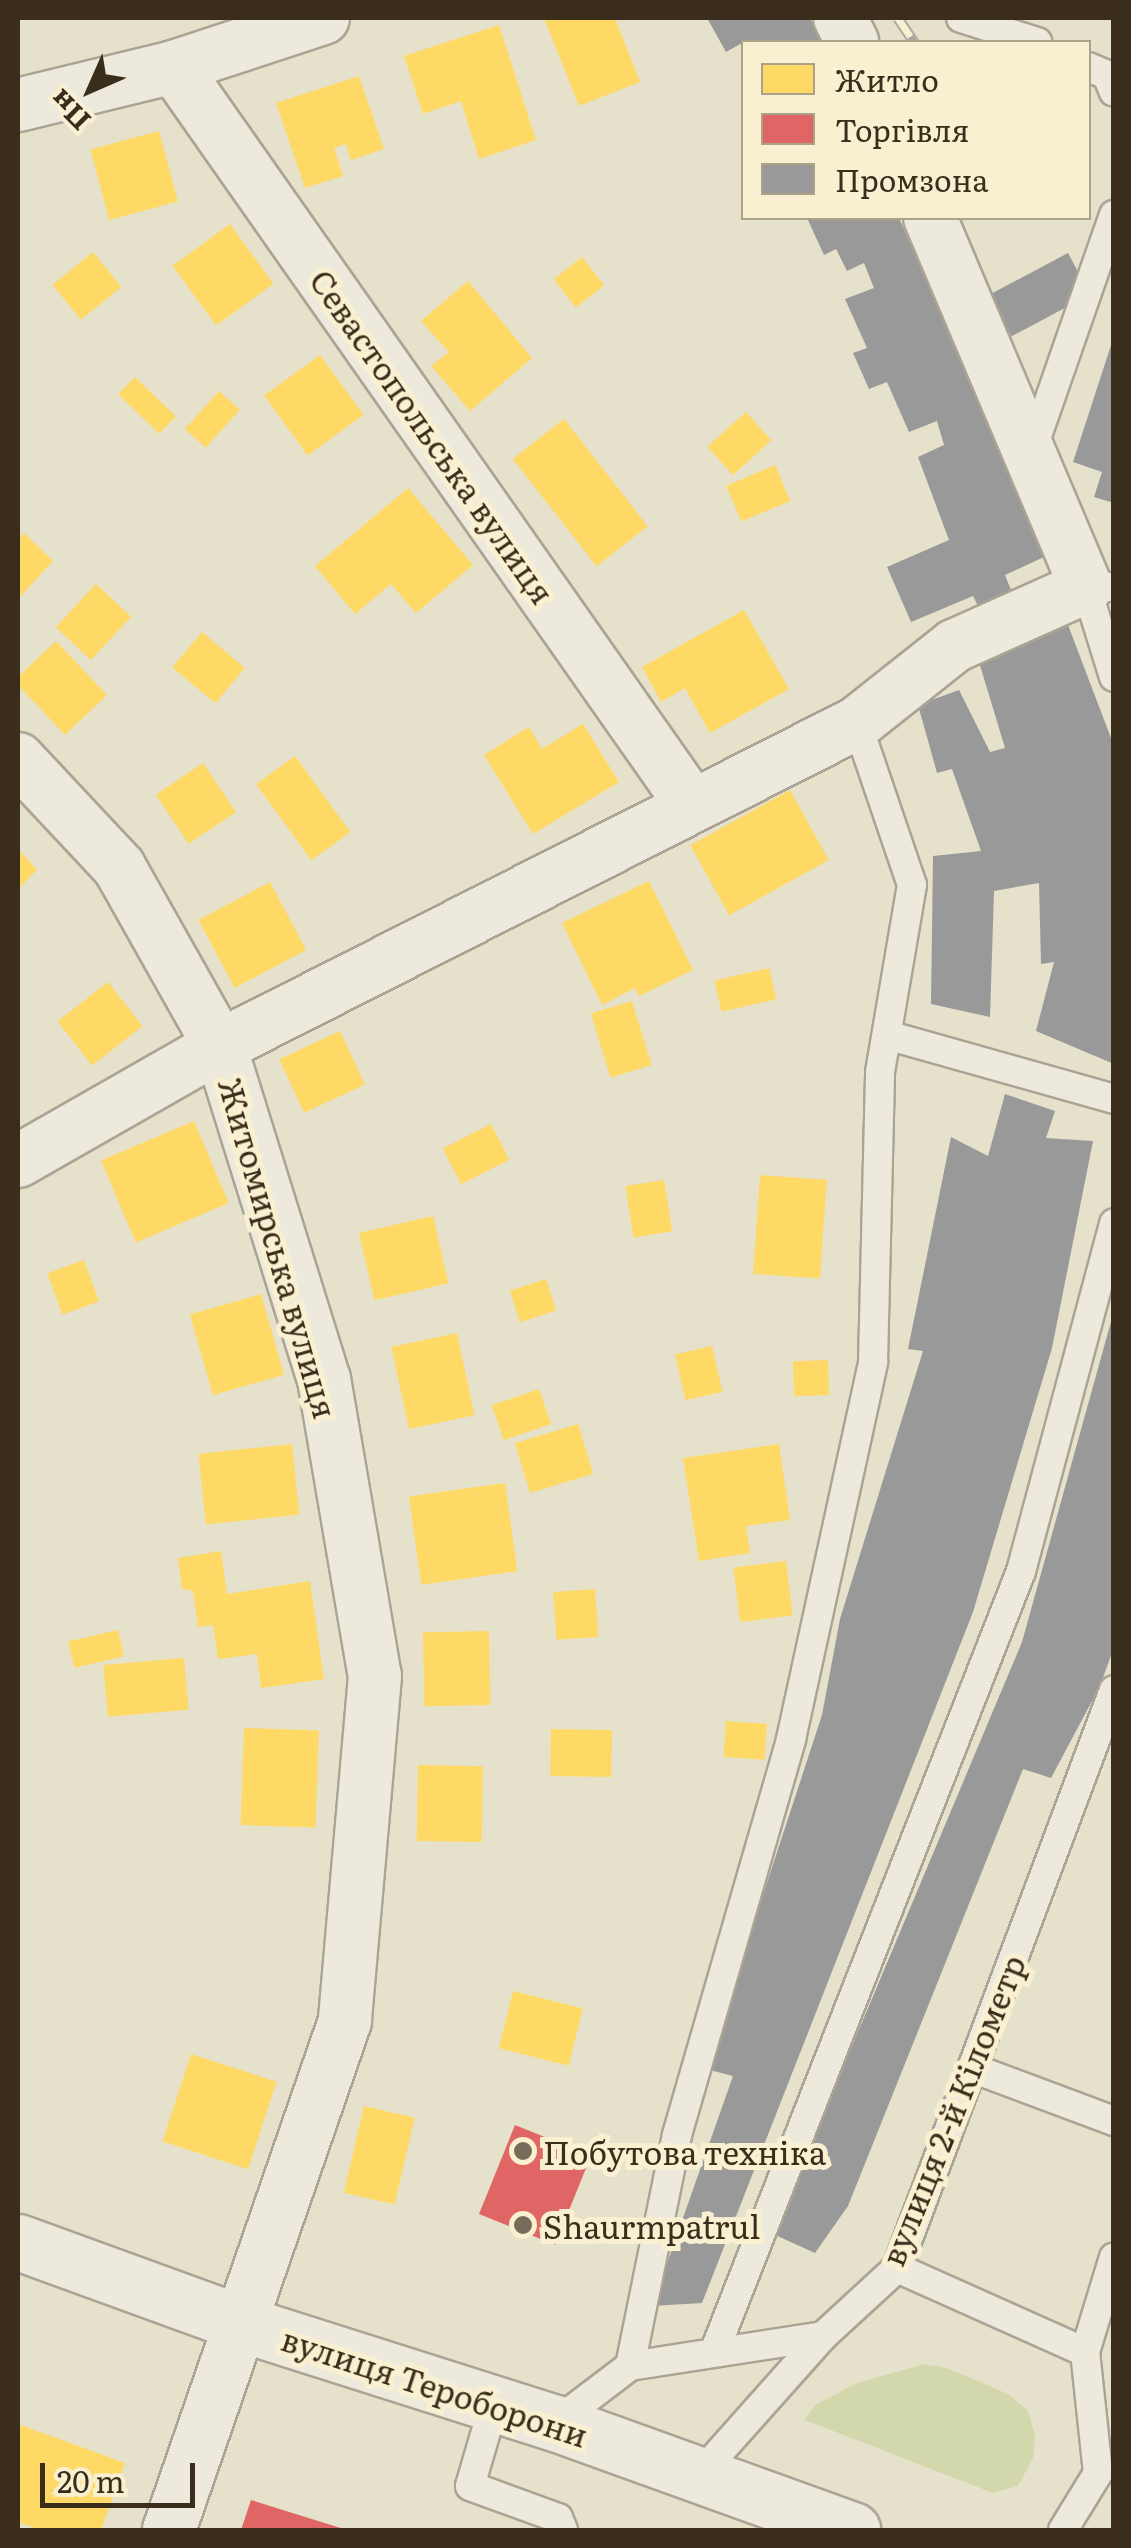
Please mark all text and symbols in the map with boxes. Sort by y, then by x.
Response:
north arrow [40,40,140,140]
legend [741,40,1091,220]
text: Житло [835,57,939,101]
text: Пн [39,81,99,141]
text: Торгівля [835,107,969,151]
text: Промзона [835,157,988,201]
street label: Севастопольська вулиця [303,262,563,610]
street label: Житомирська вулиця [212,1074,346,1422]
street label: вулиця 2-й Кілометр [872,1949,1032,2271]
place label: Побутова техніка [543,2132,826,2170]
marker: Побутова техніка [512,2140,534,2162]
place label: Shaurmpatrul [543,2206,760,2244]
marker: Shaurmpatrul [512,2214,534,2236]
street label: вулиця Тероборони [277,2318,593,2454]
scale bar [45,2443,200,2505]
text: 20 m [57,2458,125,2502]

